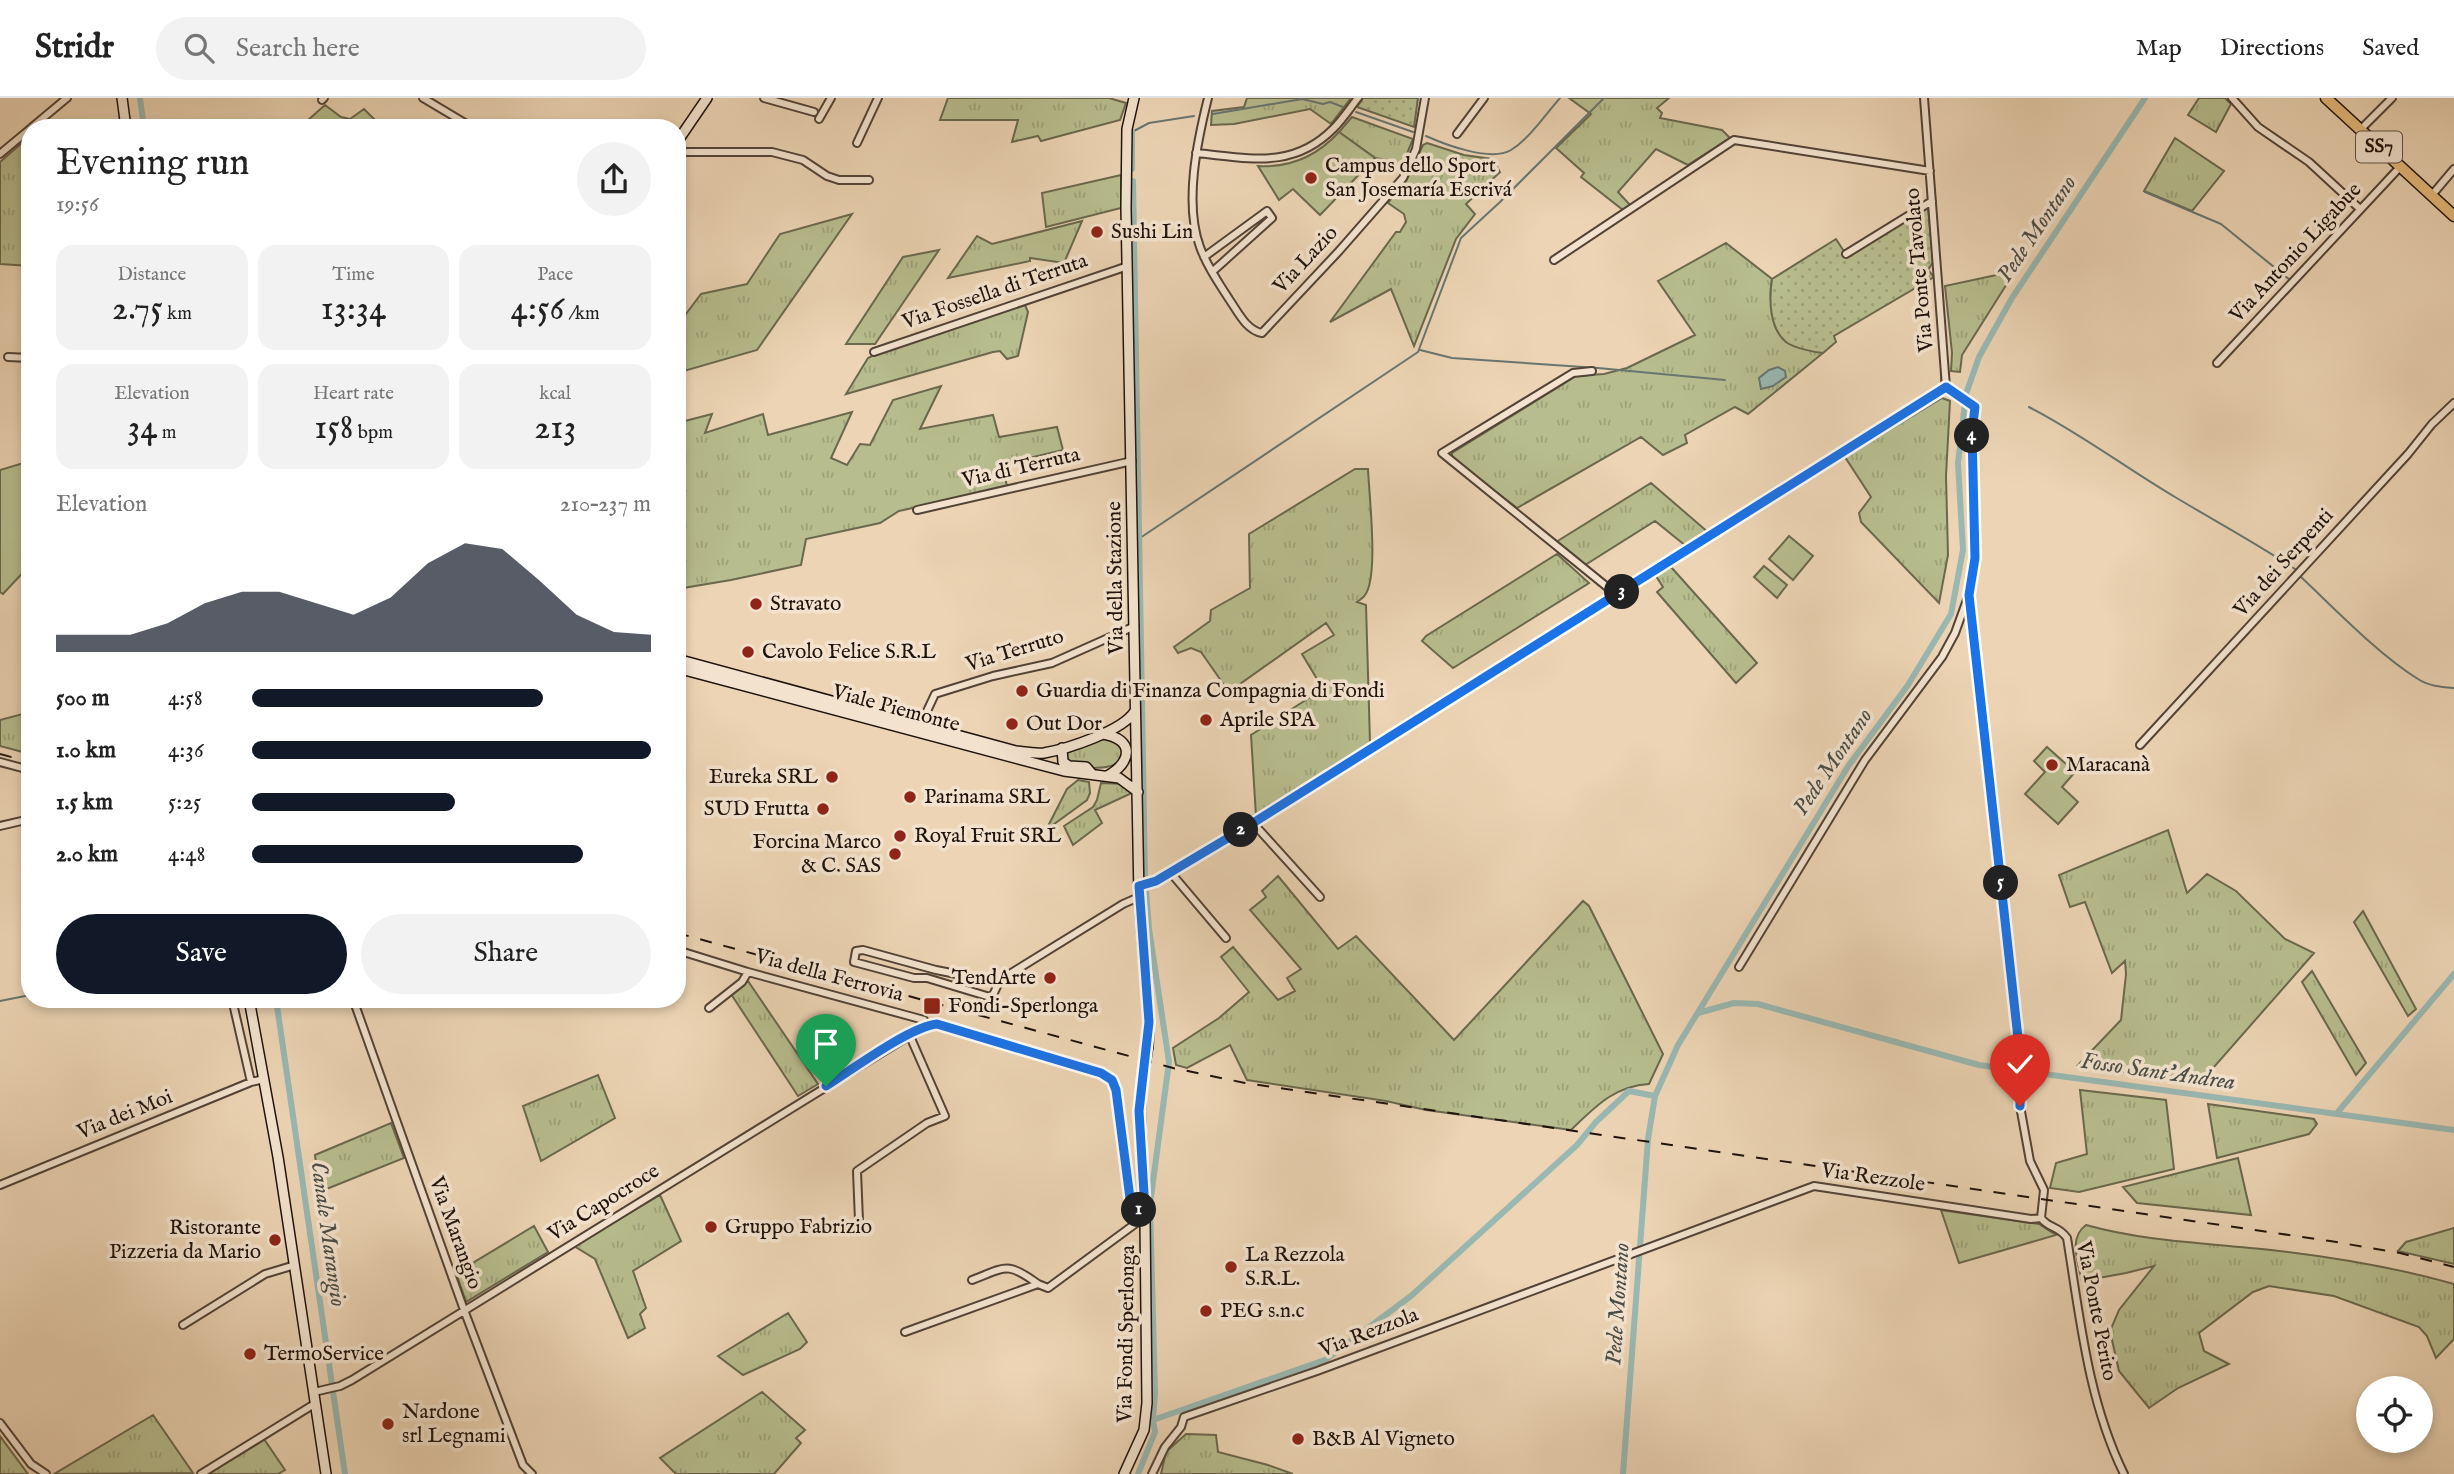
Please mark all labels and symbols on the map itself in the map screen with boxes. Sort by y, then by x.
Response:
road number: SS7 [2356,132,2402,162]
place label: Campus dello Sport San Josemaría Escrivá [1325,153,1513,204]
marker: Campus dello Sport San Josemaría Escrivá [1303,170,1319,186]
water label: Pede Montano [1991,170,2083,288]
street label: Via Antonio Ligabue [2223,177,2368,329]
street label: Via Ponte Tavolato [1899,187,1941,354]
place label: Sushi Lin [1111,219,1193,246]
street label: Via Lazio [1267,220,1344,300]
marker: Sushi Lin [1089,224,1105,240]
street label: Via Fossella di Terruta [898,247,1092,337]
pin: 4 [1954,418,1990,454]
street label: Via di Terruta [958,441,1083,495]
street label: Via della Stazione [1101,501,1131,656]
street label: Via dei Serpenti [2227,503,2340,624]
pin: 3 [1604,574,1640,610]
place label: Stravato [770,591,841,618]
marker: Stravato [748,596,764,612]
street label: Via Terruto [962,623,1067,679]
place label: Cavolo Felice S.R.L [762,639,936,666]
marker: Cavolo Felice S.R.L [740,644,756,660]
place label: Guardia di Finanza Compagnia di Fondi [1036,678,1385,705]
street label: Viale Piemonte [828,679,963,739]
marker: Guardia di Finanza Compagnia di Fondi [1014,683,1030,699]
water label: Pede Montano [1787,703,1879,821]
place label: Aprile SPA [1219,707,1316,734]
place label: Out Dor [1026,711,1102,738]
marker: Aprile SPA [1198,712,1214,728]
marker: Out Dor [1004,716,1020,732]
place label: Maracanà [2066,752,2151,779]
marker: Maracanà [2044,757,2060,773]
place label: Eureka SRL [709,764,818,791]
marker: Eureka SRL [824,769,840,785]
place label: Parinama SRL [924,784,1050,811]
marker: Parinama SRL [902,789,918,805]
place label: SUD Frutta [704,796,810,823]
marker: SUD Frutta [815,801,831,817]
pin: 2 [1224,812,1258,848]
place label: Royal Fruit SRL [914,823,1061,850]
marker: Royal Fruit SRL [892,828,908,844]
place label: Forcina Marco & C. SAS [753,829,881,880]
marker: Forcina Marco & C. SAS [887,846,903,862]
pin: 5 [1983,866,2018,900]
street label: Via della Ferrovia [751,943,907,1009]
place label: TendArte [952,965,1036,992]
marker: TendArte [1042,970,1058,986]
place label: Fondi-Sperlonga [948,993,1099,1020]
marker: Fondi-Sperlonga [922,996,942,1016]
pin [796,1014,856,1086]
pin [1990,1034,2050,1106]
water label: Fosso Sant'Andrea [2079,1047,2237,1097]
street label: Via dei Moi [72,1084,177,1147]
street label: Via Rezzole [1818,1157,1927,1199]
street label: Via Capocroce [542,1158,665,1248]
water label: Canale Marangio [302,1160,353,1309]
street label: Via Marangio [422,1172,488,1293]
pin: 1 [1122,1192,1156,1228]
place label: Gruppo Fabrizio [725,1214,872,1241]
place label: Ristorante Pizzeria da Mario [109,1215,261,1266]
marker: Gruppo Fabrizio [703,1219,719,1235]
marker: Ristorante Pizzeria da Mario [267,1232,283,1248]
street label: Via Ponte Perito [2069,1238,2123,1383]
place label: La Rezzola S.R.L. [1245,1242,1346,1293]
water label: Pede Montano [1599,1242,1637,1366]
street label: Via Fondi Sperlonga [1112,1244,1142,1424]
marker: La Rezzola S.R.L. [1223,1259,1239,1275]
place label: PEG s.n.c [1220,1298,1305,1325]
street label: Via Rezzola [1315,1301,1423,1365]
marker: PEG s.n.c [1198,1303,1214,1319]
place label: TermoService [264,1341,384,1368]
marker: TermoService [242,1346,258,1362]
place label: Nardone srl Legnami [402,1399,506,1450]
marker: Nardone srl Legnami [380,1416,396,1432]
place label: B&B Al Vigneto [1312,1426,1455,1453]
marker: B&B Al Vigneto [1290,1431,1306,1447]

